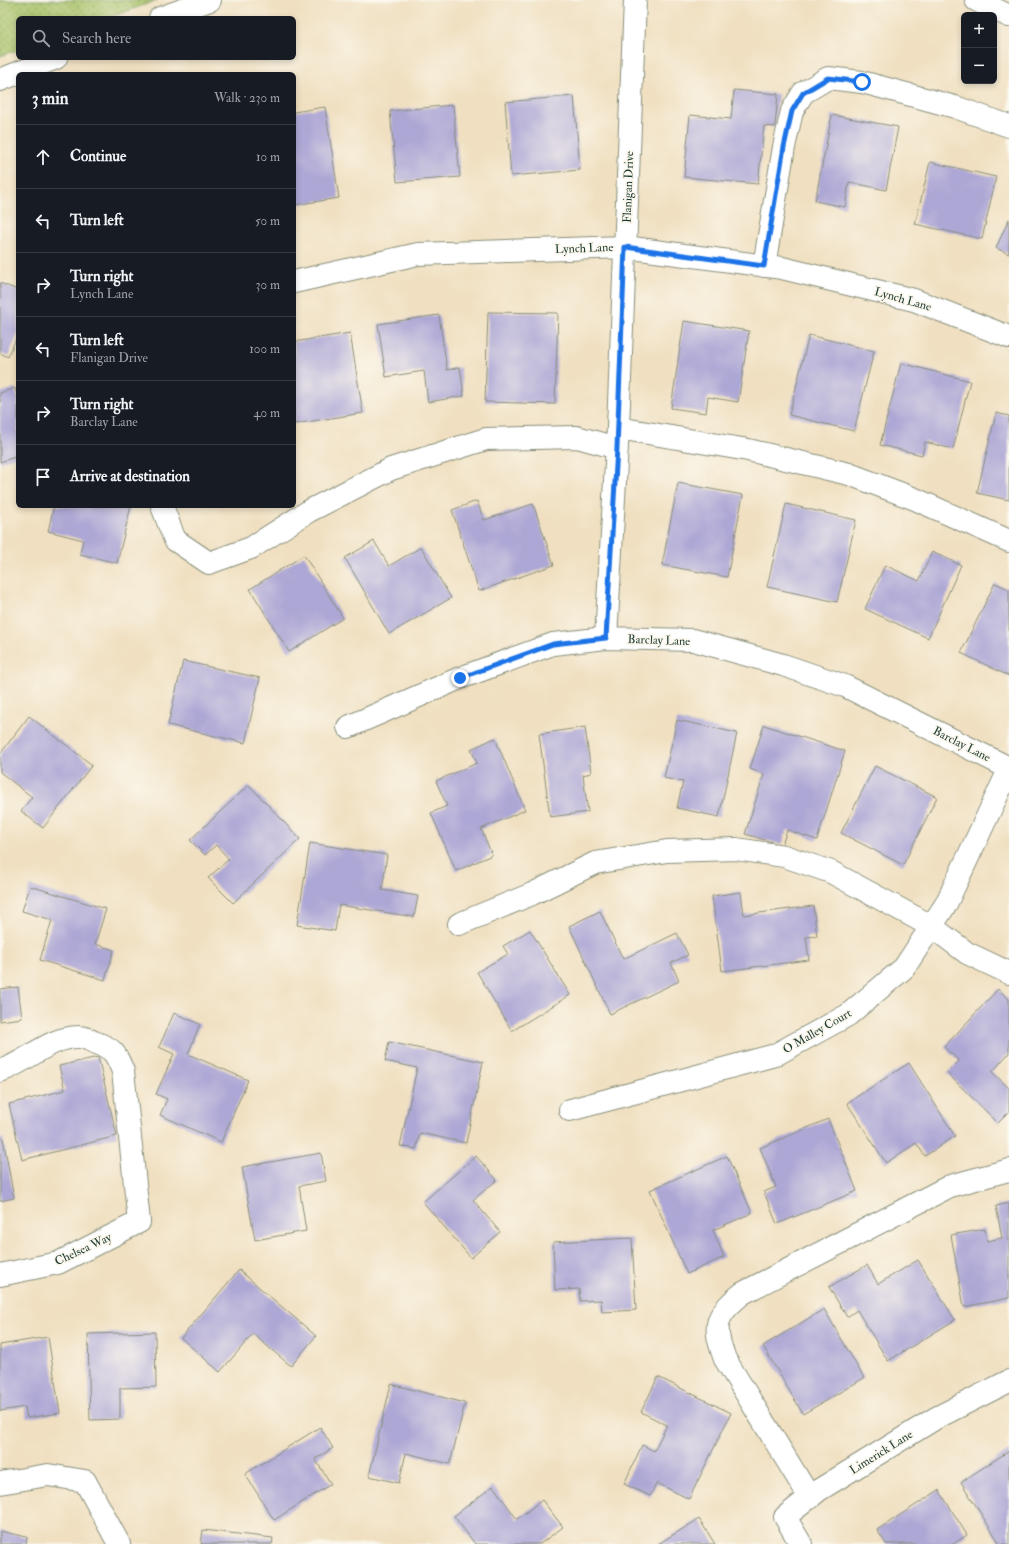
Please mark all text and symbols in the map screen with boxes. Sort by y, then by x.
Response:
map controls [961,12,997,84]
button: + [961,12,997,48]
search box [16,16,296,60]
icon: search [30,27,52,49]
text: Search here [62,29,131,48]
button: − [961,48,997,84]
route start [853,73,871,91]
text: 3 min [32,88,69,109]
text: Walk · 230 m [214,90,280,106]
icon: ahead [32,146,54,168]
text: Continue [70,147,126,166]
text: 10 m [256,149,280,165]
street label: Flanigan Drive [620,151,637,223]
icon: left [32,210,54,232]
text: Turn left [70,211,124,230]
text: 50 m [255,213,280,229]
street label: Lynch Lane [554,240,614,257]
text: Turn right [70,267,133,286]
icon: right [32,274,54,296]
text: 30 m [256,277,280,293]
street label: Lynch Lane [873,284,933,315]
text: Lynch Lane [70,286,133,302]
text: Turn left [70,331,124,350]
icon: left [32,338,54,360]
text: 100 m [249,341,280,357]
text: Flanigan Drive [70,350,148,366]
text: Turn right [70,395,133,414]
icon: right [32,402,54,424]
text: 40 m [254,405,280,421]
text: Barclay Lane [70,414,138,430]
icon: arrive [32,466,54,488]
text: Arrive at destination [70,467,190,486]
street label: Barclay Lane [627,632,691,649]
route end [451,669,469,687]
street label: Barclay Lane [930,724,993,765]
street label: O Malley Court [780,1006,854,1057]
street label: Chelsea Way [52,1229,115,1269]
street label: Limerick Lane [847,1427,916,1478]

